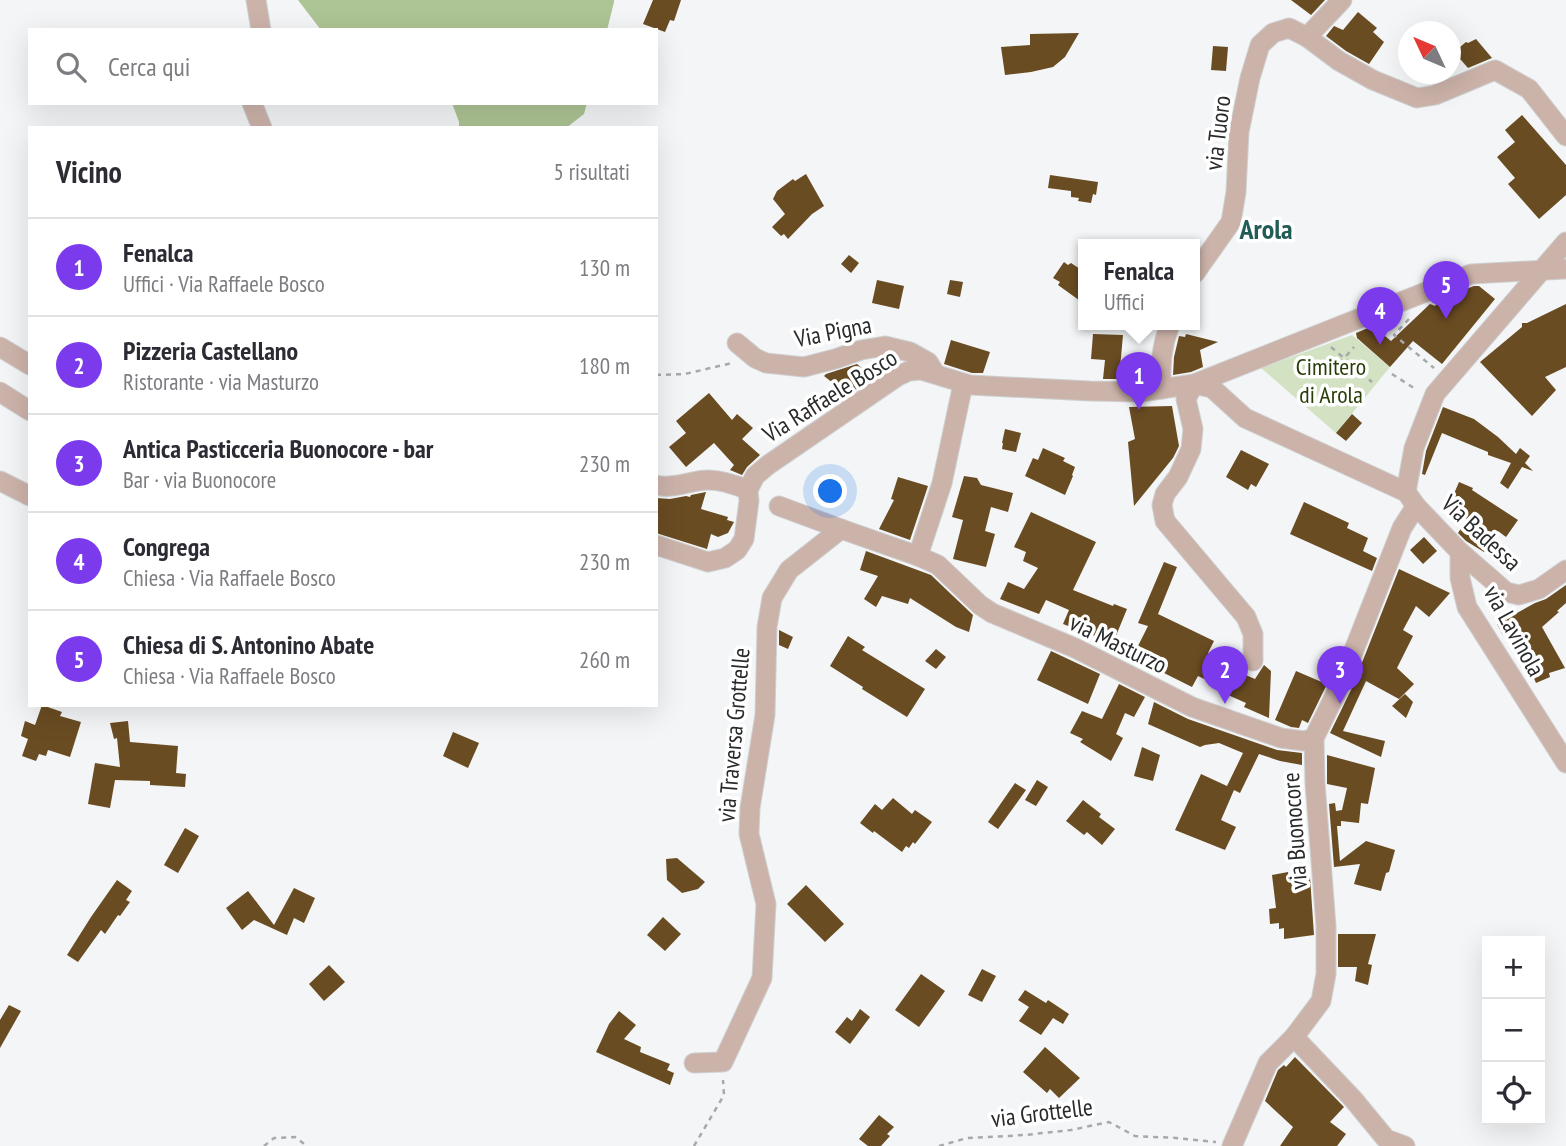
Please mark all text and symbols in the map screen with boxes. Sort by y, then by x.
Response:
north arrow [1398,21,1461,84]
search box [28,28,658,105]
icon: search [52,48,90,86]
text: Cerca qui [108,50,190,83]
street label: via Tuoro [1198,94,1237,172]
text: Vicino [56,152,122,191]
text: 5 risultati [554,157,630,186]
district label: Arola [1238,210,1293,247]
text: Fenalca [123,236,194,269]
popup [1078,239,1200,330]
text: 1 [74,253,85,282]
text: 130 m [579,253,630,282]
text: Fenalca [1104,254,1174,287]
pin: 5 [1423,261,1469,319]
text: Uffici · Via Raffaele Bosco [123,269,325,298]
text: Uffici [1104,287,1145,316]
pin: 4 [1357,287,1403,345]
street label: Via Pigna [791,309,874,354]
text: Pizzeria Castellano [123,334,298,367]
street label: Via Raffaele Bosco [756,342,903,450]
text: 2 [74,351,85,380]
text: 180 m [579,351,630,380]
park label: Cimitero di Arola [1296,351,1366,410]
pin: 1 [1116,352,1162,410]
text: Ristorante · via Masturzo [123,367,319,396]
text: Antica Pasticceria Buonocore - bar [123,432,433,465]
text: 3 [74,449,85,478]
text: 230 m [579,449,630,478]
text: Bar · via Buonocore [123,465,276,494]
your location [813,474,847,508]
street label: Via Badessa [1434,487,1528,577]
text: Congrega [123,530,210,563]
text: 4 [74,547,85,576]
text: 230 m [579,547,630,576]
text: Chiesa · Via Raffaele Bosco [123,563,336,592]
street label: via Lavinola [1477,580,1552,682]
street label: via Masturzo [1064,607,1172,680]
text: Chiesa di S. Antonino Abate [123,628,374,661]
text: 5 [74,645,85,674]
text: 260 m [579,645,630,674]
pin: 2 [1202,646,1248,704]
pin: 3 [1317,646,1363,704]
street label: via Traversa Grottelle [710,647,757,823]
text: Chiesa · Via Raffaele Bosco [123,661,336,690]
street label: via Buonocore [1275,771,1314,891]
map controls [1482,936,1545,1125]
button: + [1482,936,1545,999]
button: − [1482,999,1545,1062]
button: locate [1482,1062,1545,1125]
street label: via Grottelle [989,1091,1094,1134]

